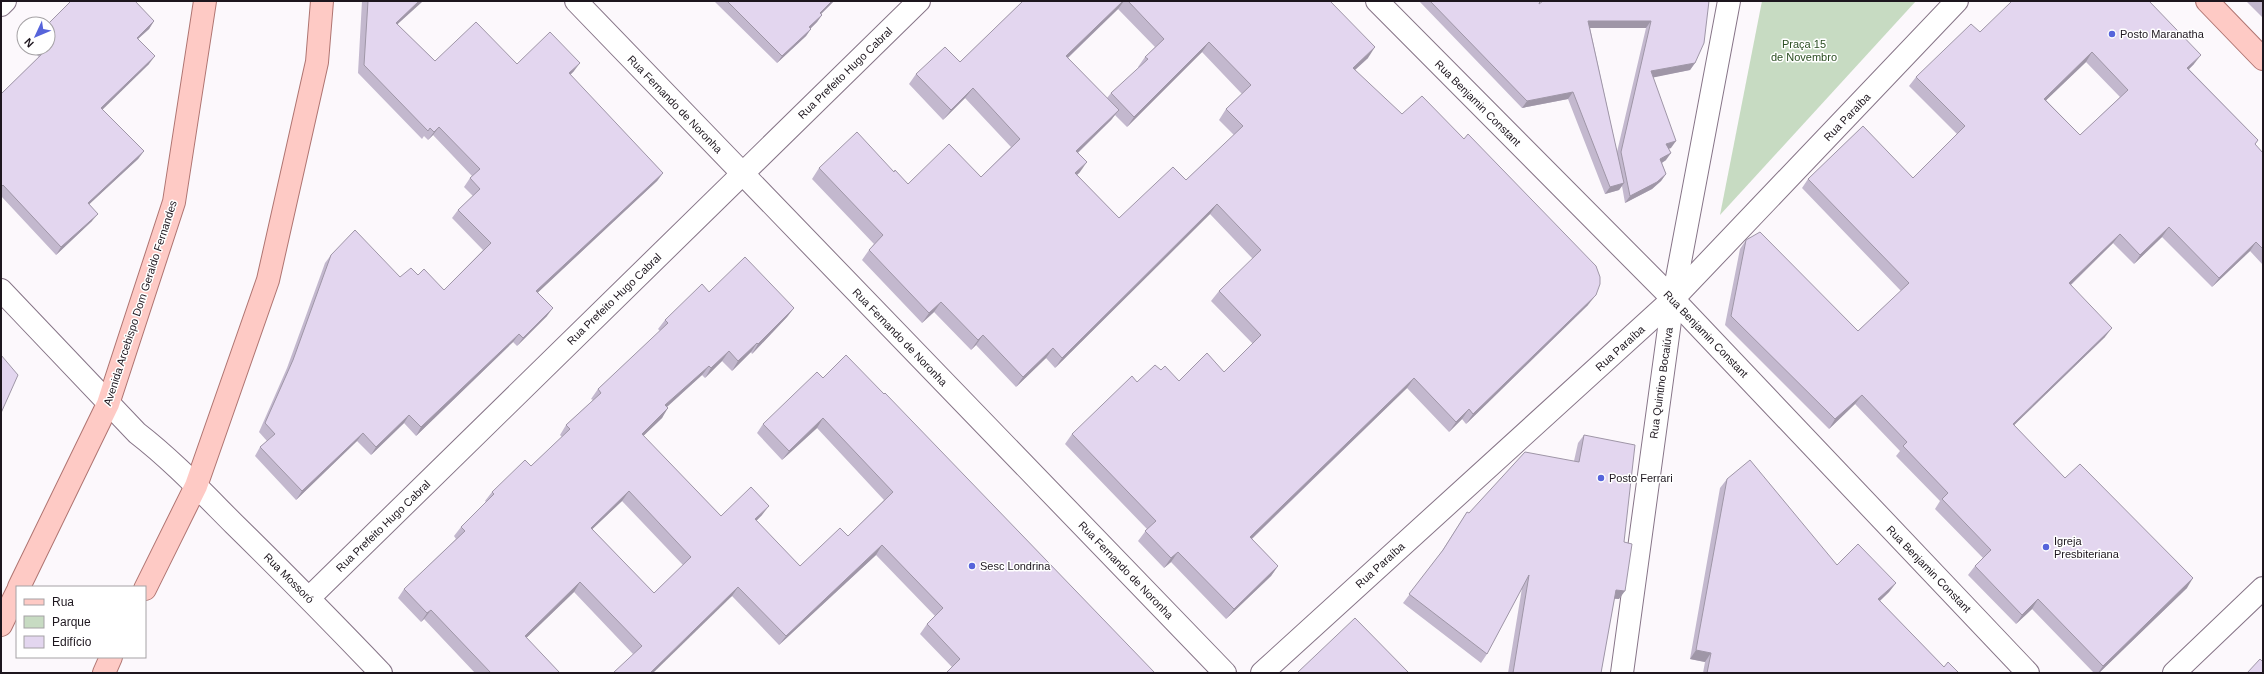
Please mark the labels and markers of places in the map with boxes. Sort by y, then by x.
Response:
place label: Posto Maranatha [2120,28,2205,40]
marker: Posto Maranatha [2107,29,2117,39]
place label: Posto Ferrari [1609,472,1673,484]
marker: Posto Ferrari [1596,473,1606,483]
place label: Igreja Presbiteriana [2054,535,2120,560]
marker: Igreja Presbiteriana [2041,542,2051,552]
place label: Sesc Londrina [980,560,1051,572]
marker: Sesc Londrina [967,561,977,571]

